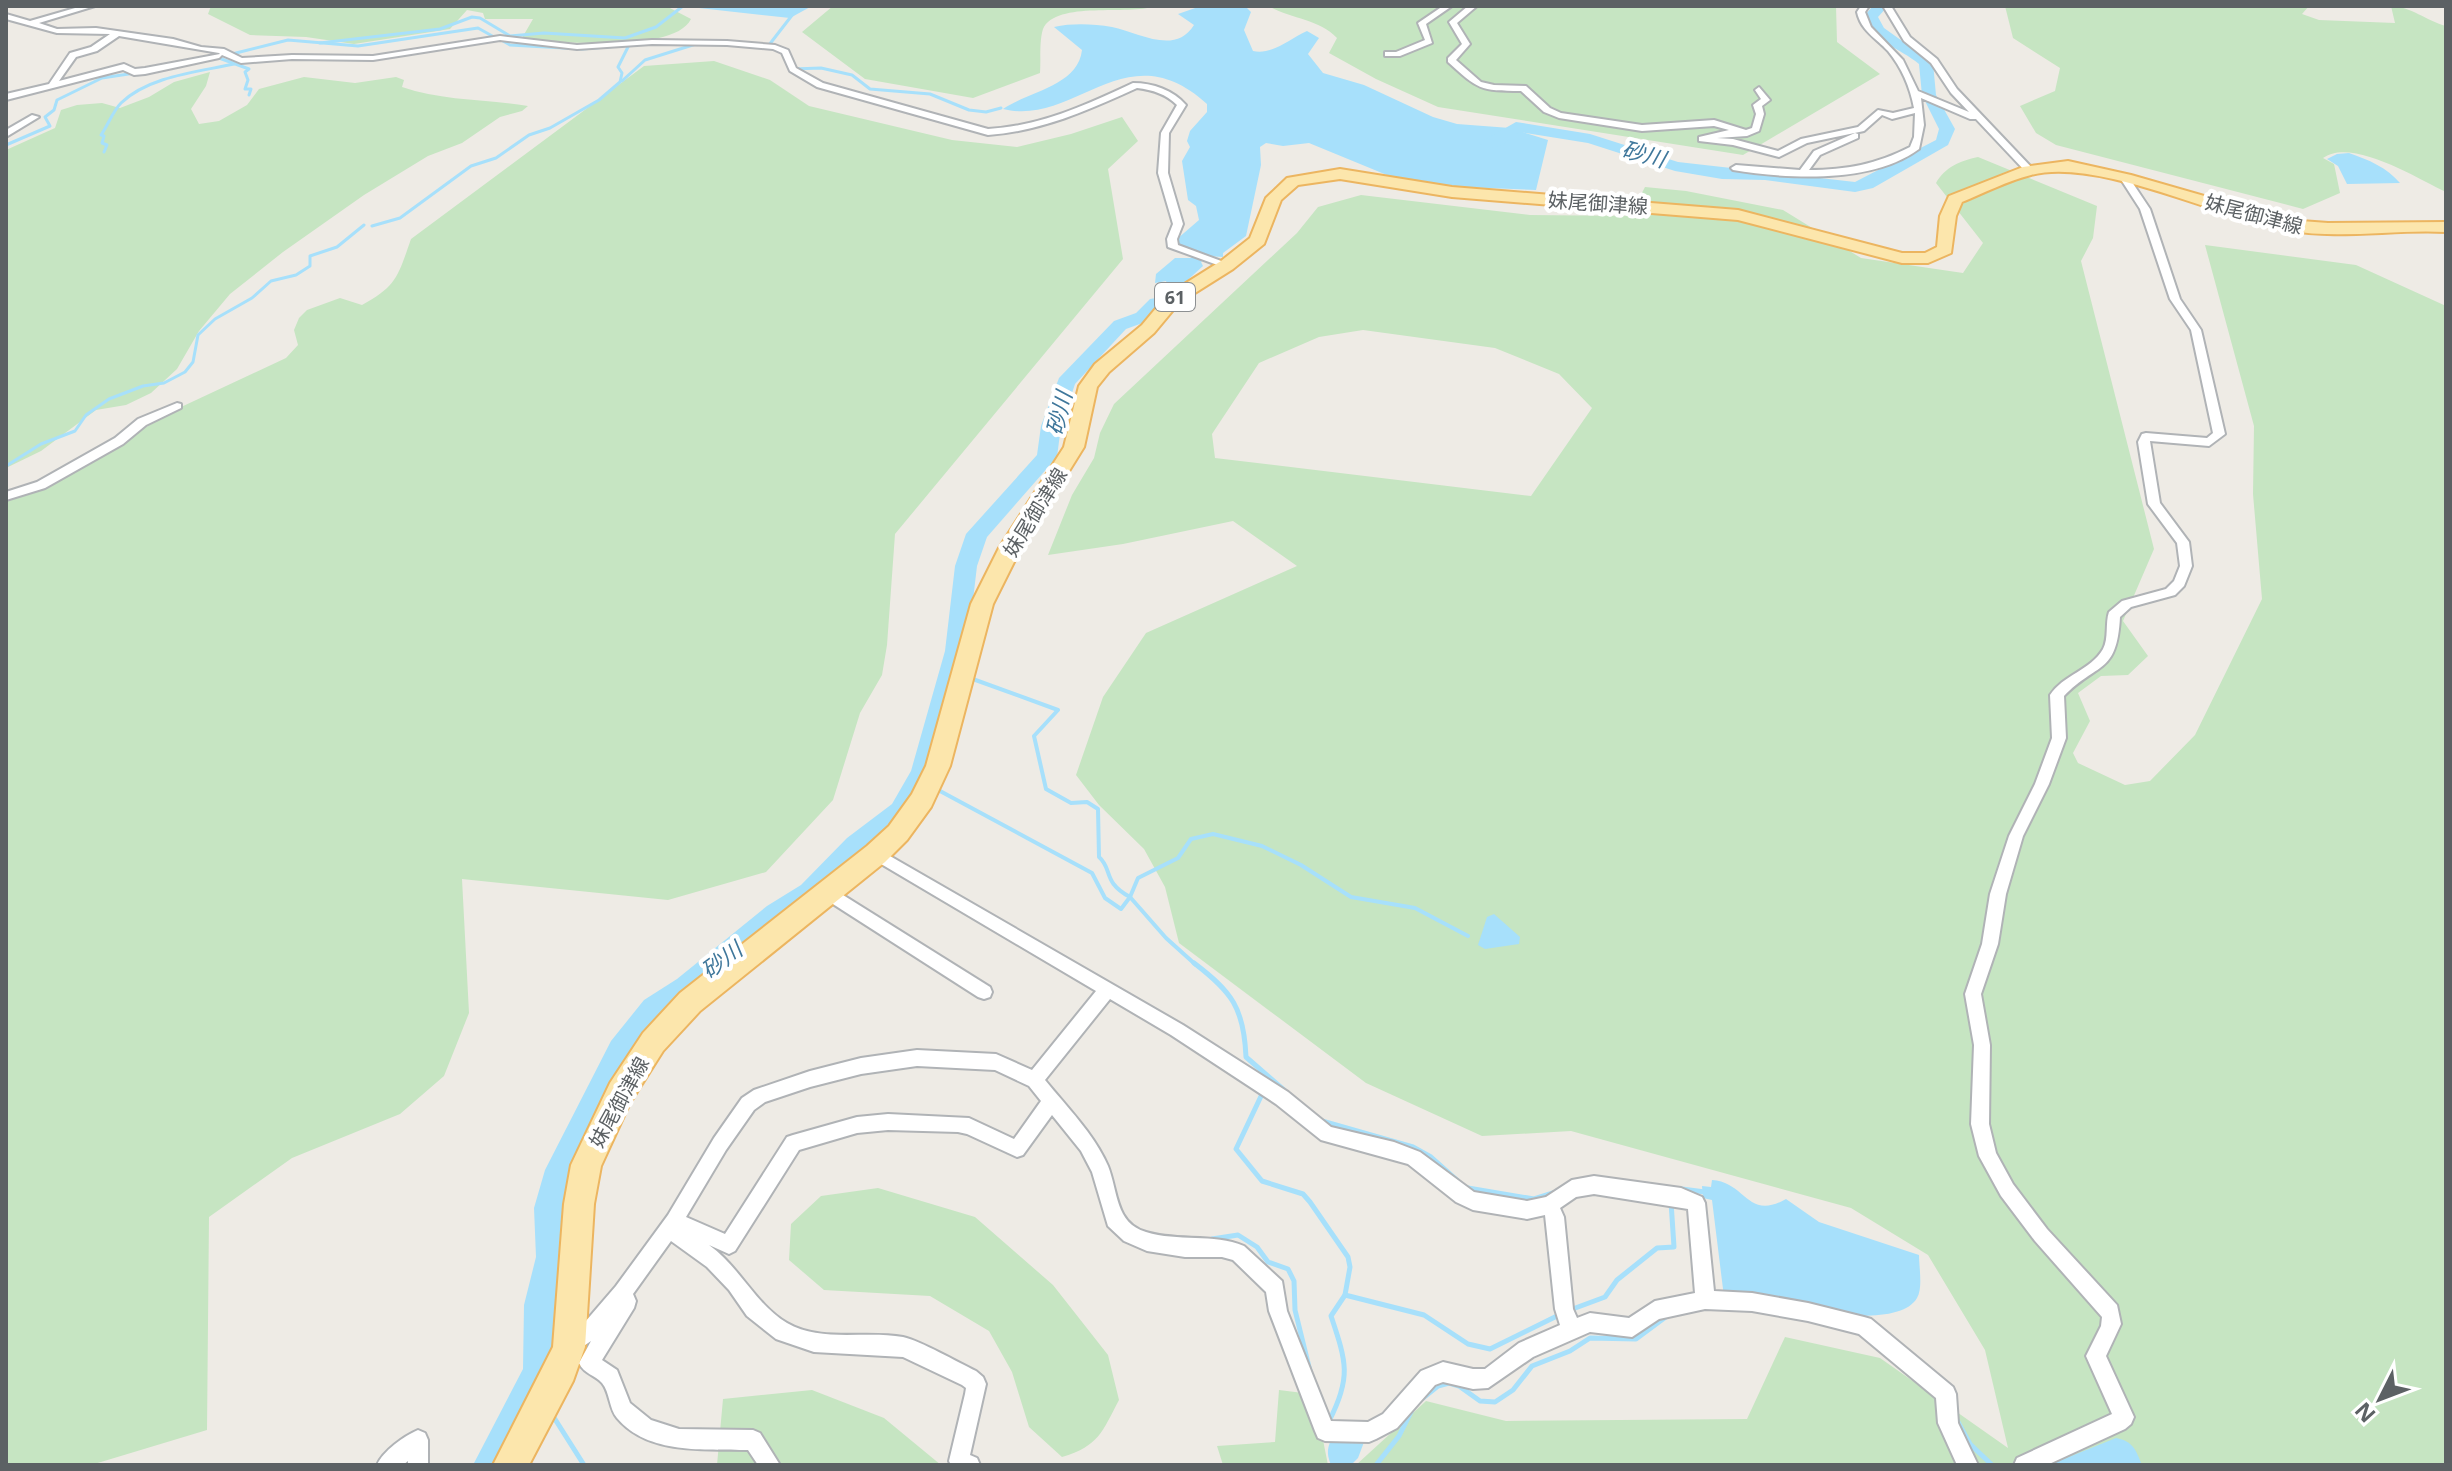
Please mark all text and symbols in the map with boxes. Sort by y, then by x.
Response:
water label: 砂川 [1619,133,1671,174]
street label: 妹尾御津線 [1547,186,1649,220]
street label: 妹尾御津線 [2202,188,2306,240]
road number: 61 [1155,283,1195,311]
water label: 砂川 [1038,386,1078,438]
street label: 妹尾御津線 [997,462,1073,562]
water label: 砂川 [694,933,749,984]
street label: 妹尾御津線 [583,1052,655,1152]
north arrow [2340,1359,2420,1439]
text: N [2347,1396,2382,1430]

